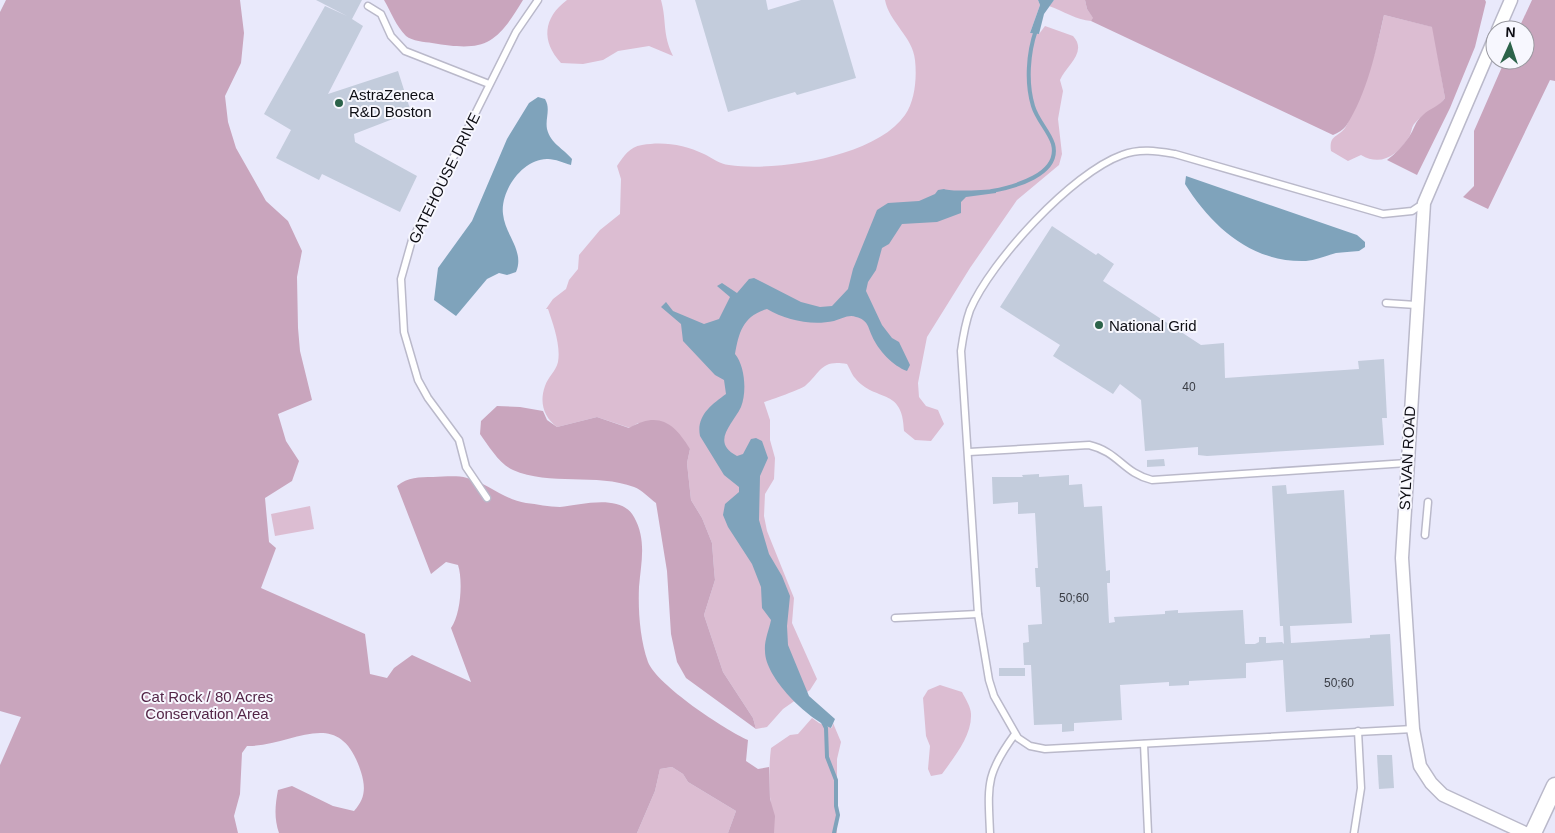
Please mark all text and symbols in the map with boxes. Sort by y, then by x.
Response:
north arrow [1485,20,1535,70]
text: N [1505,24,1516,40]
place label: AstraZeneca R&D Boston [349,86,435,120]
marker: AstraZeneca R&D Boston [333,97,345,109]
street label: GATEHOUSE DRIVE [405,110,483,246]
place label: National Grid [1109,317,1197,334]
marker: National Grid [1093,319,1105,331]
house number: 40 [1182,380,1196,394]
street label: SYLVAN ROAD [1396,405,1418,511]
house number: 50;60 [1059,591,1089,605]
house number: 50;60 [1324,676,1354,690]
park label: Cat Rock / 80 Acres Conservation Area [141,688,273,722]

